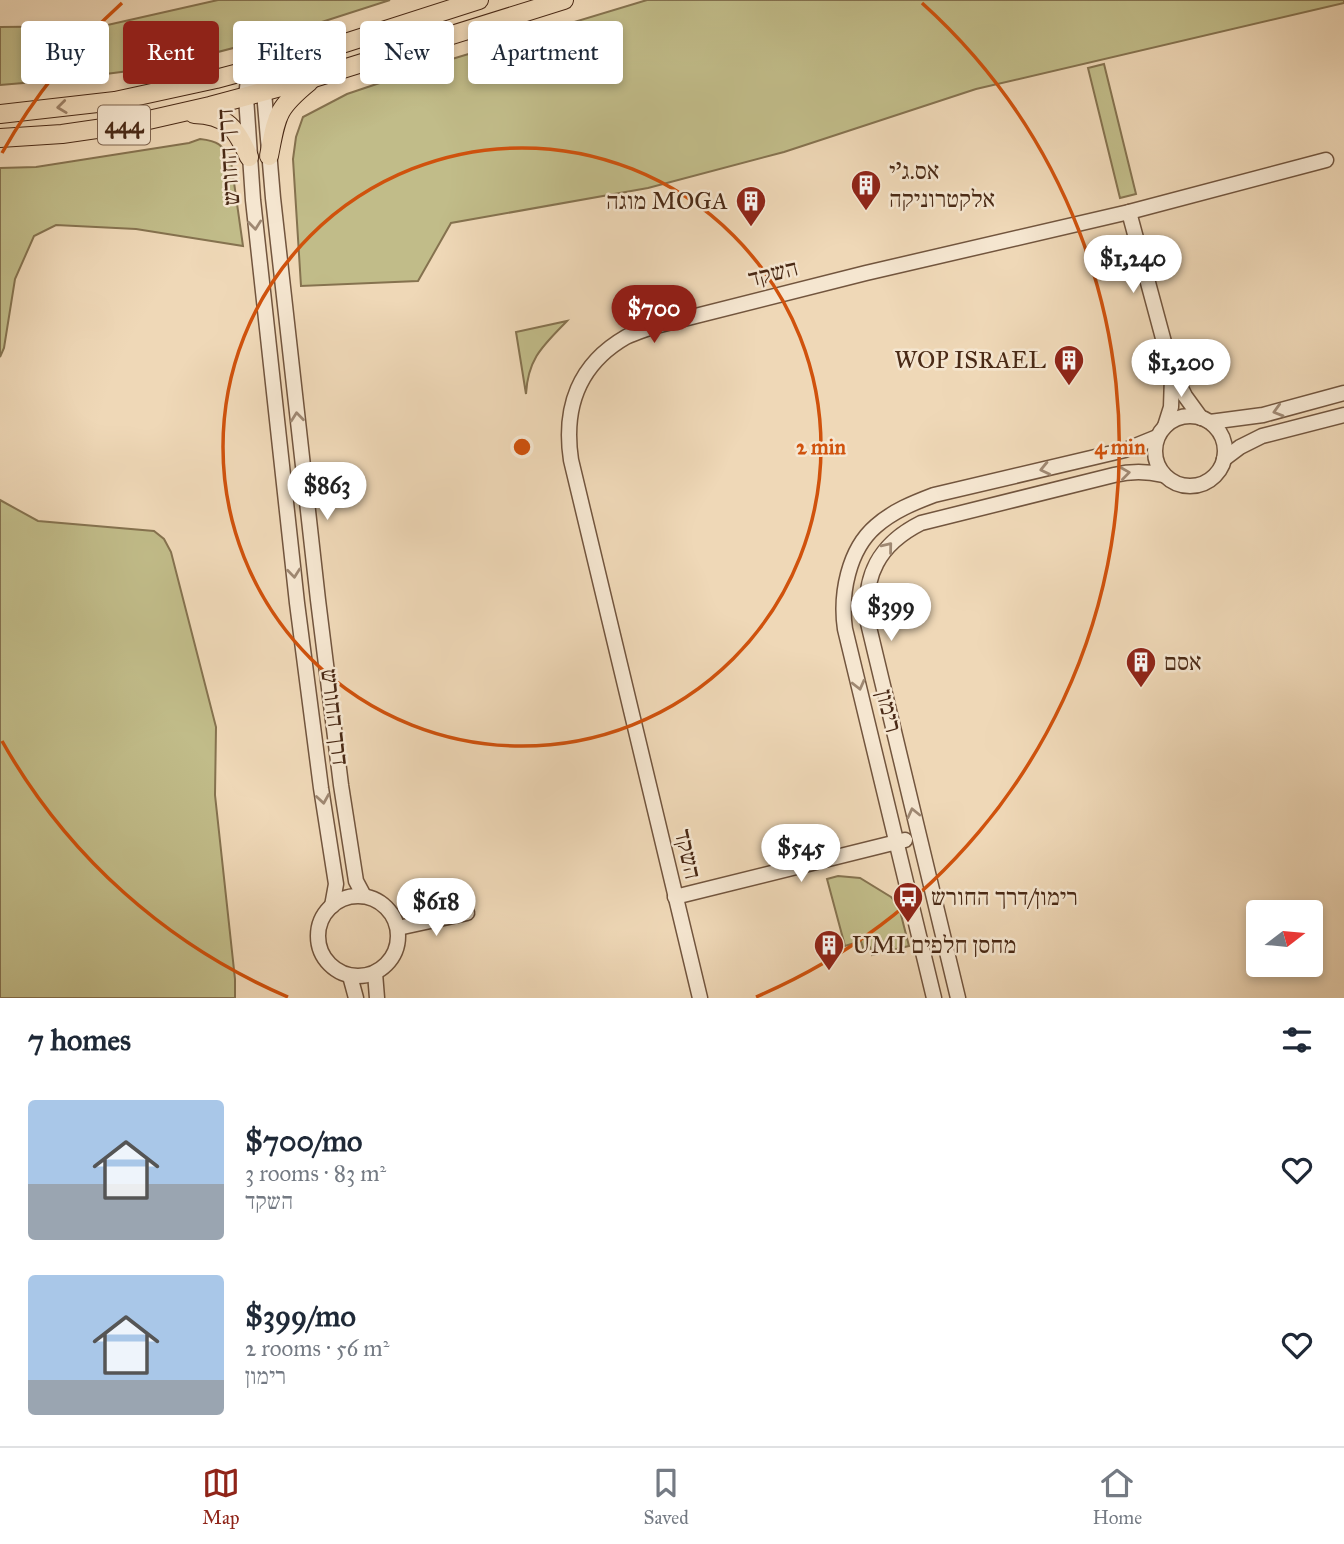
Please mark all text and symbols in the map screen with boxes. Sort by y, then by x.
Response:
chip: Buy [21,21,109,84]
chip: Rent [123,21,219,84]
chip: Filters [233,21,346,84]
chip: New [360,21,454,84]
chip: Apartment [468,21,623,84]
one-way arrow [56,99,68,114]
road number: 444 [98,106,150,144]
street label: דרך החורש [210,107,246,207]
place label: אס.ג'י אלקטרוניקה [889,156,995,214]
building icon: אס.ג'י אלקטרוניקה [849,168,883,212]
building icon: מוגה MOGA [734,184,768,228]
place label: מוגה MOGA [606,186,728,216]
one-way arrow [248,219,263,231]
pin: $1,240 [1076,236,1190,295]
text: $1,240 [1100,244,1166,272]
street label: השקד [745,252,801,294]
pin: $700 [613,286,695,345]
text: $700 [628,294,680,322]
pin: $1,200 [1124,340,1238,399]
building icon: WOP ISRAEL [1052,343,1086,387]
place label: WOP ISRAEL [894,345,1046,375]
text: $1,200 [1148,348,1214,376]
one-way arrow [1272,402,1284,417]
one-way arrow [290,411,305,423]
text: 2 min [796,434,846,460]
text: 4 min [1094,434,1146,460]
centre of rings [510,435,534,459]
one-way arrow [1039,461,1051,475]
pin: $863 [286,462,368,522]
one-way arrow [1119,466,1131,481]
text: $863 [303,471,351,499]
one-way arrow [880,543,892,556]
one-way arrow [286,568,301,579]
pin: $399 [850,584,932,643]
text: $399 [867,592,915,620]
building icon: אסם [1124,645,1158,689]
place label: אסם [1164,647,1202,677]
street label: דרך החורש [314,667,356,767]
one-way arrow [851,679,865,691]
street label: רימון [869,686,909,736]
one-way arrow [315,793,330,805]
one-way arrow [907,807,921,819]
pin: $545 [760,824,842,884]
street label: השקד [668,826,708,882]
text: $545 [777,833,825,861]
pin: $618 [395,878,477,938]
bus stop icon: רימון/דרך החורש [891,880,925,924]
place label: רימון/דרך החורש [931,882,1078,912]
text: $618 [413,887,459,915]
north arrow [1246,900,1323,976]
map controls [1246,900,1323,977]
building icon: UMI מחסן חלפים [812,928,846,972]
place label: UMI מחסן חלפים [852,930,1016,960]
icon: filters [1278,1021,1316,1059]
text: 7 homes [28,1022,131,1058]
text: $700/mo [245,1123,362,1159]
icon: home [84,1128,168,1212]
icon: heart [1278,1151,1316,1189]
text: 3 rooms · 83 m² [245,1159,386,1187]
text: השקד [245,1187,293,1215]
text: $399/mo [245,1298,356,1334]
icon: home [84,1303,168,1387]
icon: heart [1278,1326,1316,1364]
text: 2 rooms · 56 m² [245,1334,389,1362]
text: רימון [245,1362,286,1390]
tab: Map [202,1464,240,1529]
tab: Saved [644,1464,689,1529]
tab: Home [1092,1464,1142,1529]

